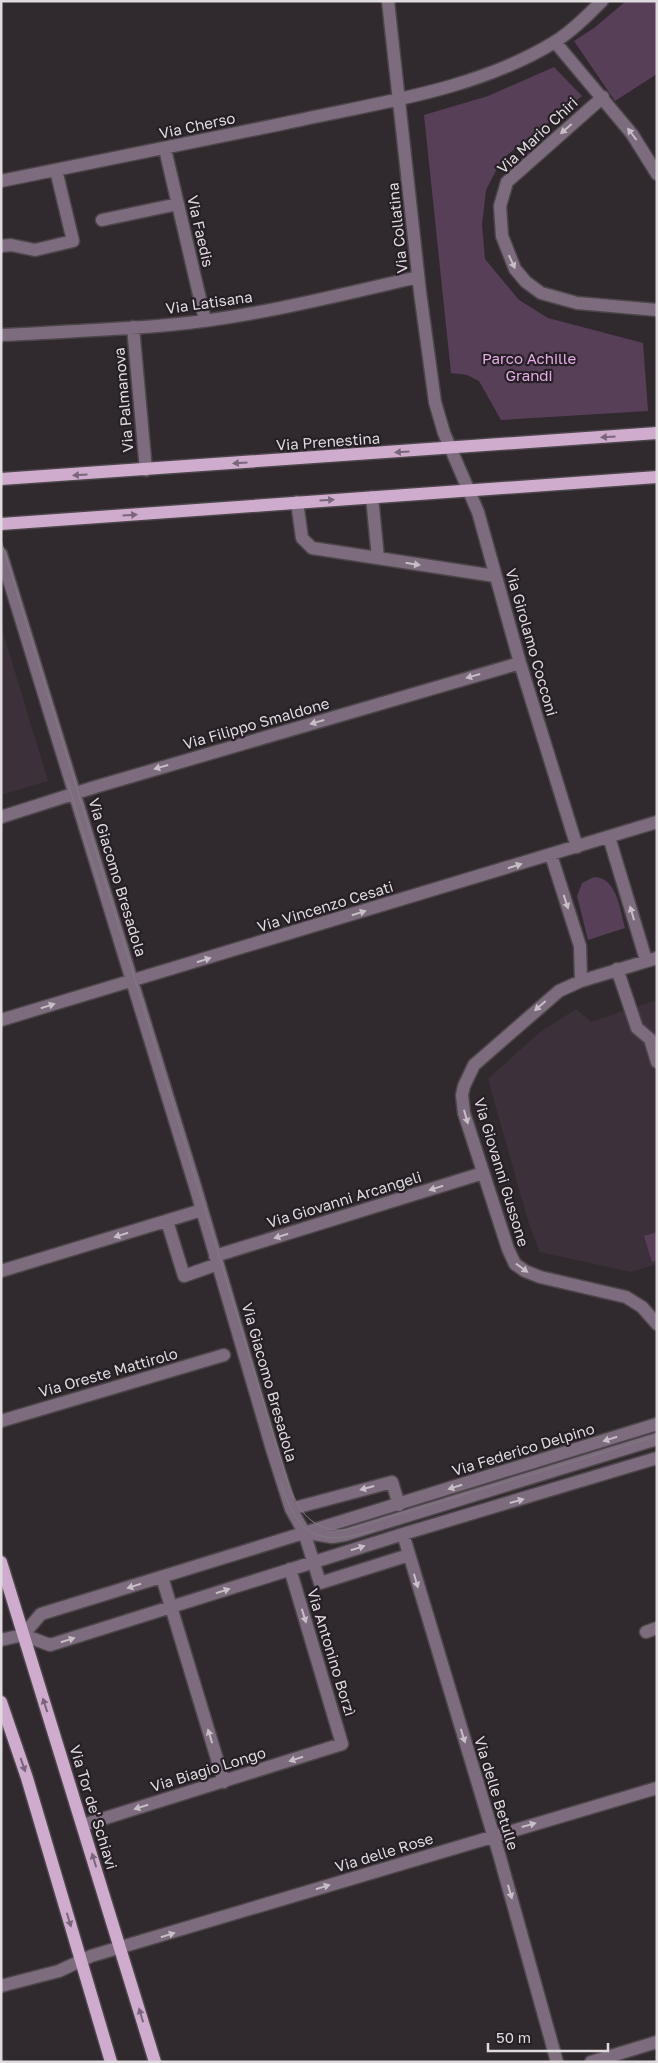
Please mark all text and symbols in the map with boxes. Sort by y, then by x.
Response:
street label: Via Mario Chiri [493,93,581,177]
street label: Via Cherso [157,108,237,142]
one-way arrow [561,123,573,135]
one-way arrow [627,127,637,141]
street label: Via Collatina [383,182,411,274]
street label: Via Faedis [184,193,218,269]
one-way arrow [508,255,516,269]
street label: Via Latisana [164,287,254,317]
street label: Via Palmanova [109,347,137,453]
park label: Parco Achille Grandi [482,349,576,384]
street label: Via Prenestina [275,428,381,454]
one-way arrow [600,433,616,441]
one-way arrow [393,448,409,456]
one-way arrow [231,460,247,468]
one-way arrow [72,471,88,479]
one-way arrow [319,496,335,504]
one-way arrow [122,510,138,518]
one-way arrow [406,560,422,568]
street label: Via Girolamo Cocconi [502,566,562,718]
one-way arrow [466,673,481,681]
street label: Via Filippo Smaldone [181,693,332,753]
one-way arrow [310,718,325,726]
one-way arrow [154,764,169,772]
street label: Via Giacomo Bresadola [85,795,151,959]
one-way arrow [508,862,523,870]
street label: Via Vincenzo Cesati [255,877,395,935]
one-way arrow [563,894,571,909]
one-way arrow [627,906,635,921]
one-way arrow [352,909,367,917]
one-way arrow [196,955,211,963]
one-way arrow [534,1000,546,1012]
one-way arrow [41,1002,56,1010]
street label: Via Giovanni Gussone [471,1095,533,1249]
one-way arrow [462,1110,470,1125]
street label: Via Giovanni Arcangeli [265,1167,423,1231]
one-way arrow [429,1184,444,1192]
one-way arrow [113,1231,128,1239]
one-way arrow [274,1232,289,1240]
one-way arrow [515,1263,529,1273]
street label: Via Giacomo Bresadola [239,1300,301,1464]
street label: Via Oreste Mattirolo [36,1344,180,1400]
street label: Via Federico Delpino [450,1419,596,1479]
one-way arrow [603,1435,618,1443]
one-way arrow [447,1483,462,1491]
one-way arrow [360,1485,375,1493]
one-way arrow [509,1496,524,1504]
one-way arrow [350,1543,365,1551]
one-way arrow [413,1573,421,1588]
one-way arrow [126,1582,141,1590]
one-way arrow [216,1586,231,1594]
street label: Via Antonino Borzì [304,1586,360,1718]
one-way arrow [301,1609,309,1624]
one-way arrow [61,1635,76,1643]
one-way arrow [41,1697,48,1712]
one-way arrow [205,1728,213,1743]
one-way arrow [460,1729,468,1744]
street label: Via delle Betulle [471,1734,523,1852]
street label: Via Tor de' Schiavi [66,1743,122,1871]
street label: Via Biagio Longo [148,1743,268,1795]
one-way arrow [288,1756,303,1763]
one-way arrow [19,1757,27,1772]
one-way arrow [133,1804,148,1812]
one-way arrow [522,1821,537,1829]
street label: Via delle Rose [333,1828,436,1875]
one-way arrow [89,1852,97,1867]
one-way arrow [316,1883,331,1891]
one-way arrow [506,1884,514,1899]
one-way arrow [66,1913,74,1928]
one-way arrow [160,1930,175,1938]
one-way arrow [136,2007,144,2022]
scale bar [488,2020,608,2052]
text: 50 m [496,2028,531,2046]

